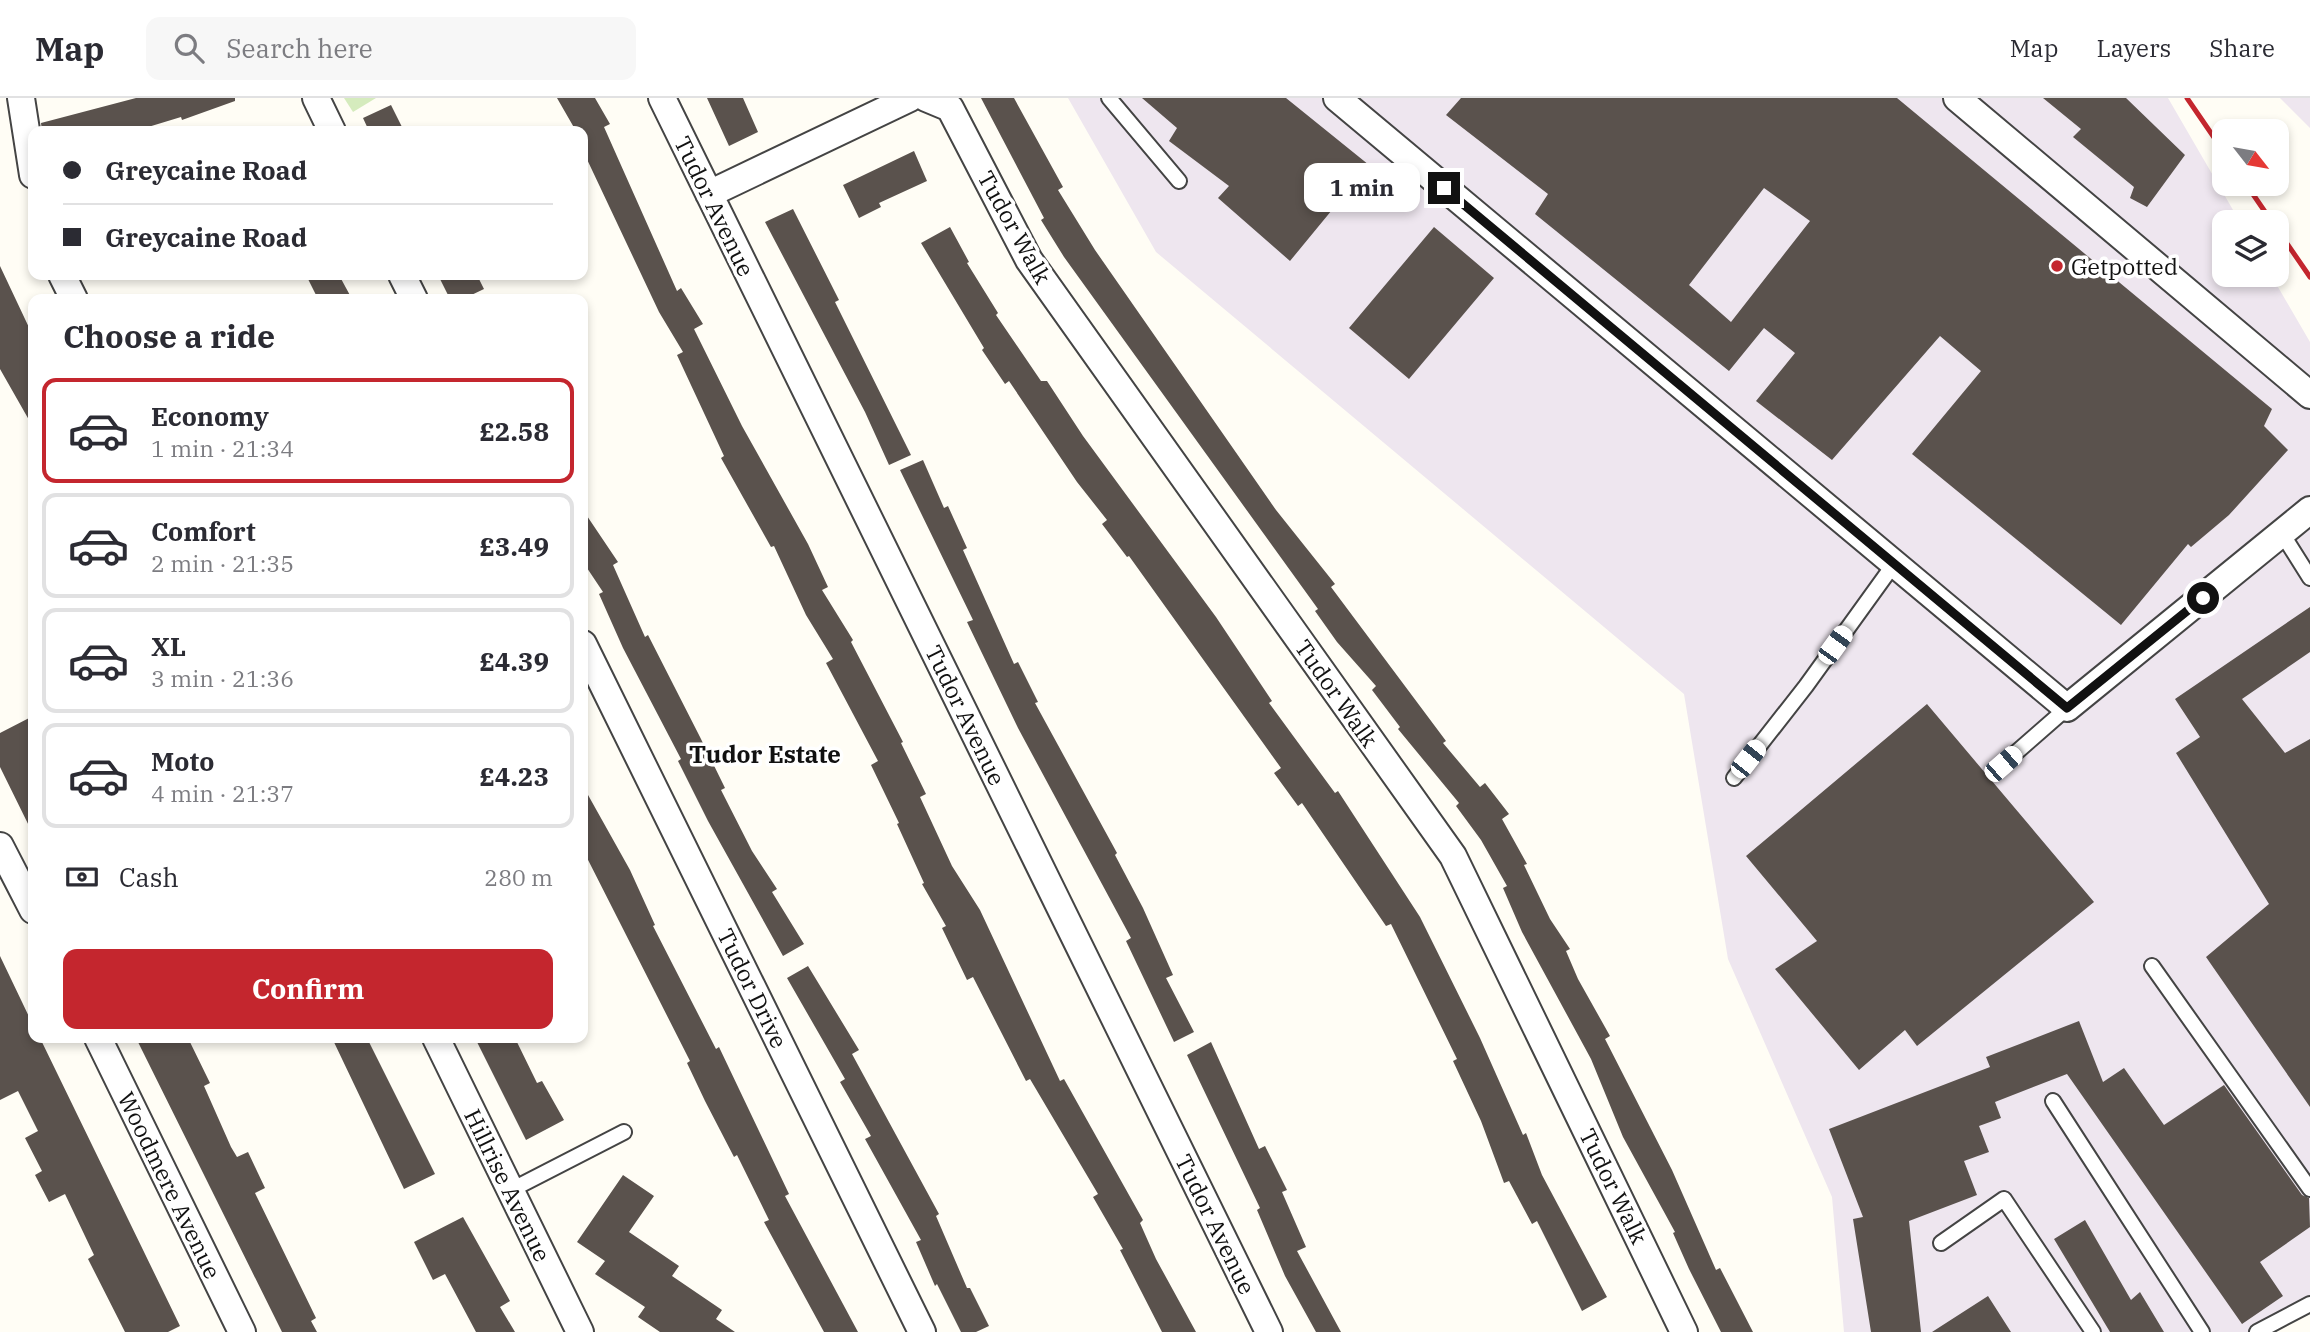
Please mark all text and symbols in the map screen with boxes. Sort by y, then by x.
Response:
search box [146,17,636,80]
text: Map [35,27,104,70]
icon: search [170,29,208,67]
text: Search here [226,31,373,65]
text: Map [2010,32,2058,64]
text: Layers [2096,32,2171,64]
text: Share [2209,32,2275,64]
north arrow [2212,119,2289,196]
map controls [2212,119,2289,287]
street label: Tudor Avenue [668,131,762,281]
text: Greycaine Road [105,153,307,187]
callout: 1 min [1304,164,1420,212]
street label: Tudor Walk [972,165,1059,289]
text: 1 min [1330,172,1394,202]
route end [1428,172,1460,204]
button: layers [2212,210,2289,287]
text: Greycaine Road [105,220,307,254]
place label: Getpotted [2071,251,2178,281]
marker: Getpotted [2049,258,2065,274]
text: Choose a ride [63,315,275,357]
icon: car [67,399,130,462]
text: Economy [151,399,269,433]
text: £2.58 [479,414,549,448]
text: 1 min · 21:34 [151,433,294,463]
icon: car [67,514,130,577]
text: Comfort [151,514,256,548]
text: £3.49 [479,529,549,563]
text: 2 min · 21:35 [151,548,294,578]
route start [2187,582,2219,614]
car [1815,622,1856,668]
icon: car [67,629,130,692]
text: XL [151,629,186,663]
street label: Tudor Walk [1289,633,1385,753]
street label: Tudor Avenue [919,640,1013,790]
text: £4.39 [479,644,549,678]
text: 3 min · 21:36 [151,663,294,693]
car [1727,736,1770,782]
district label: Tudor Estate [689,738,841,770]
car [1981,742,2026,786]
icon: car [67,744,130,807]
text: Moto [151,744,214,778]
text: £4.23 [479,759,549,793]
text: 4 min · 21:37 [151,778,294,808]
icon: cash [63,858,101,896]
text: Cash [119,860,179,894]
text: 280 m [484,862,553,892]
street label: Tudor Drive [711,923,795,1053]
button: Confirm [63,949,553,1029]
street label: Woodmere Avenue [112,1086,228,1284]
street label: Hillrise Avenue [458,1104,558,1266]
street label: Tudor Walk [1573,1123,1655,1249]
street label: Tudor Avenue [1169,1149,1263,1299]

